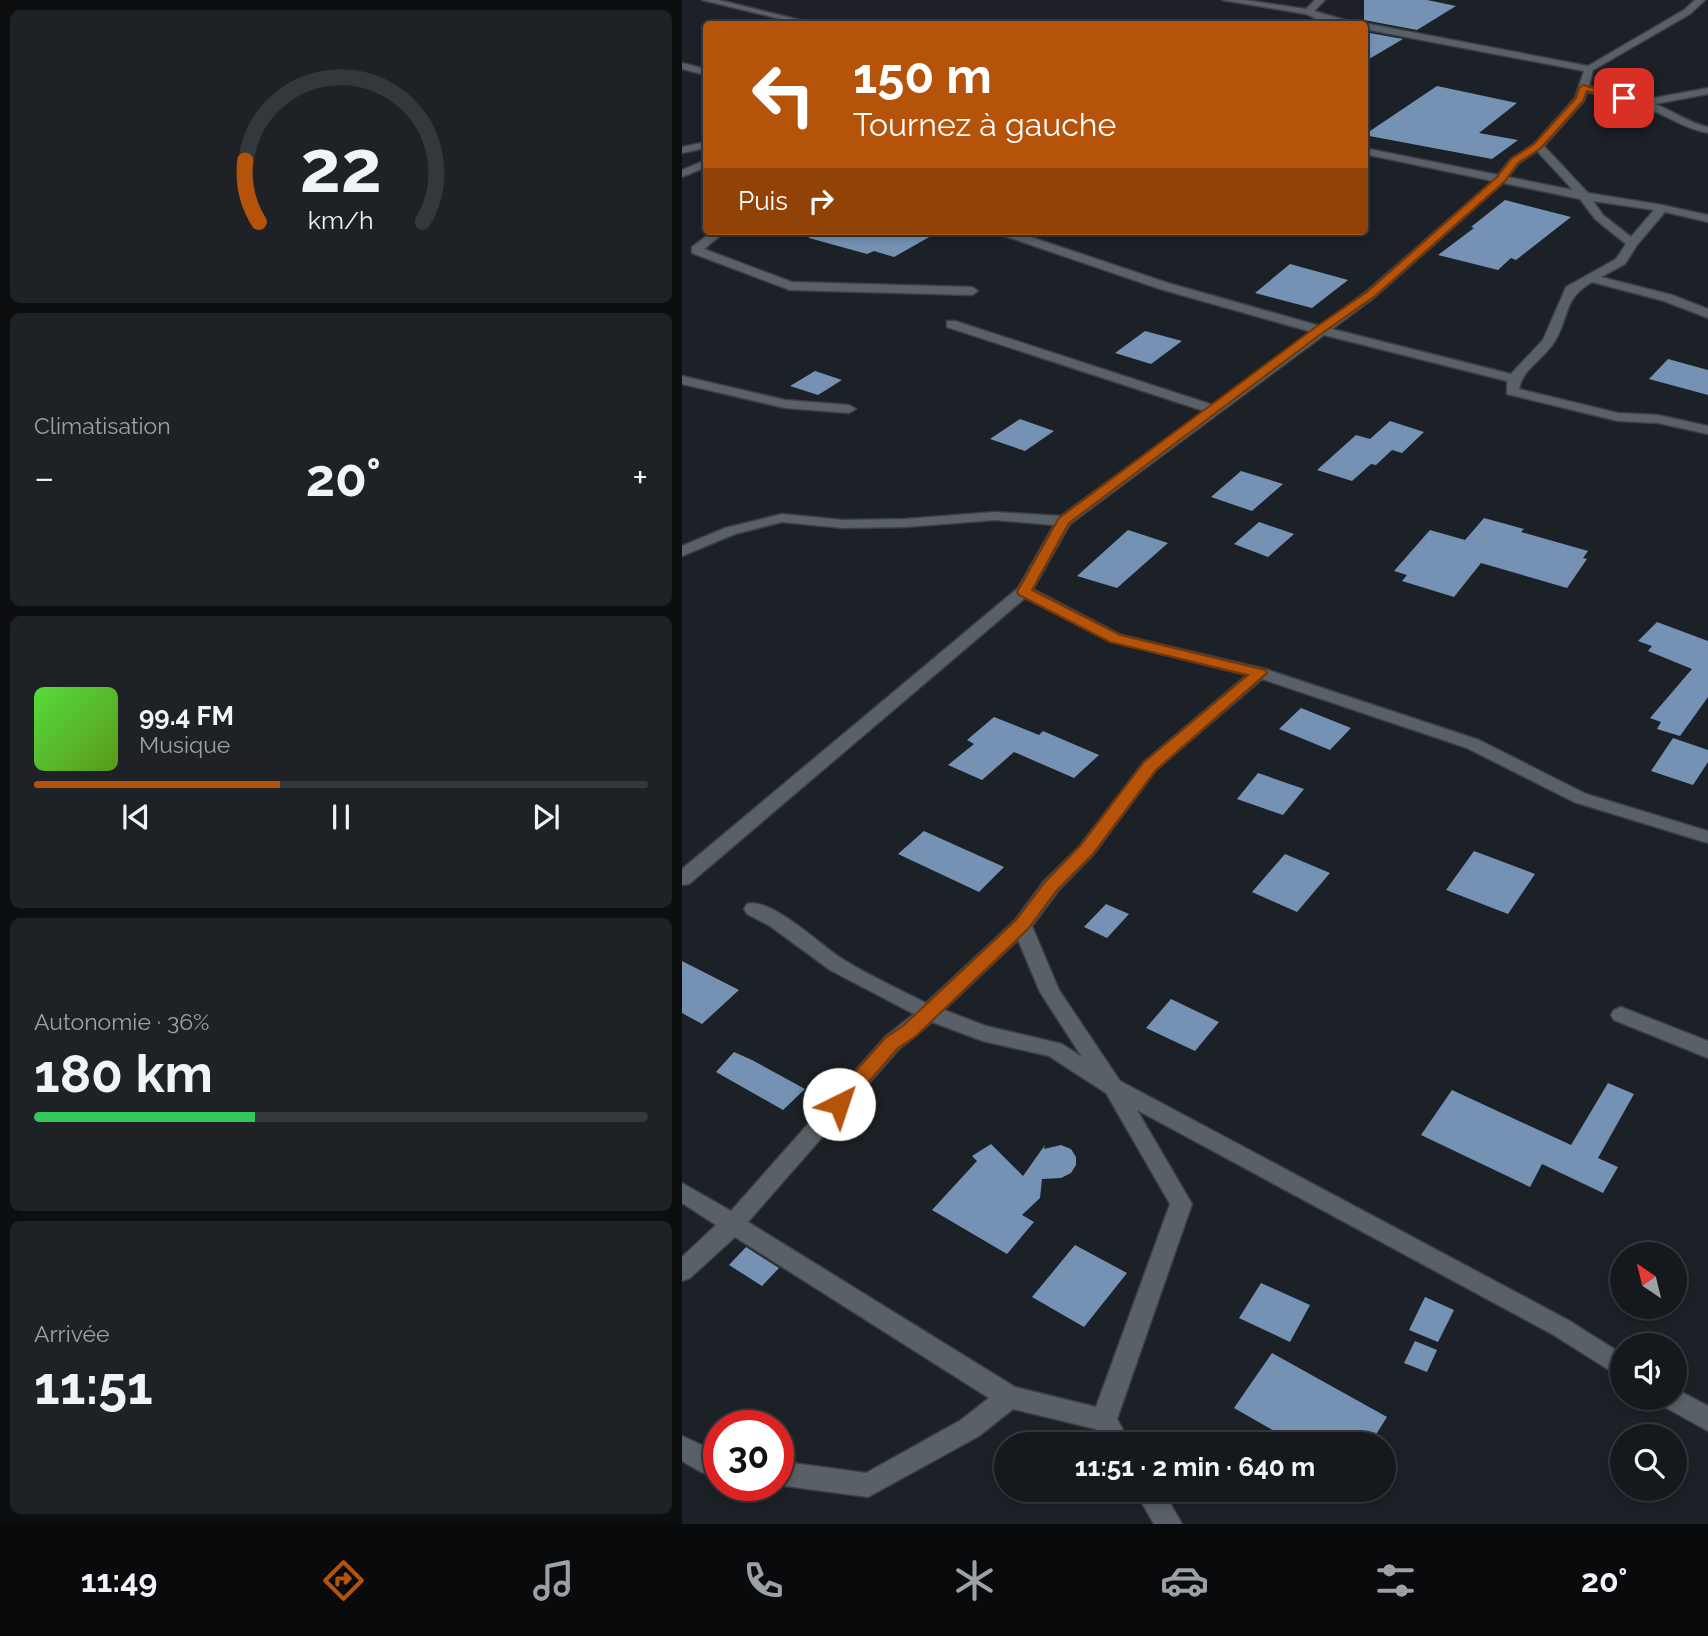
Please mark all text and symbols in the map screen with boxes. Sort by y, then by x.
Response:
text: 150 m [853,47,992,104]
icon: left [738,49,829,140]
pin [1594,68,1654,128]
icon: arrive [1605,79,1643,117]
text: Tournez à gauche [853,106,1116,143]
text: 22 [300,125,382,210]
icon: right [802,182,840,220]
text: Puis [738,186,788,216]
text: km/h [308,205,374,235]
text: Climatisation [34,412,171,439]
text: 20° [306,447,381,508]
text: − [34,455,54,500]
text: + [632,455,648,500]
text: 99.4 FM [139,701,234,731]
text: Musique [139,731,230,758]
icon: previous [117,798,155,836]
icon: pause [322,798,360,836]
icon: next [527,798,565,836]
text: Autonomie · 36% [34,1008,210,1035]
text: 180 km [34,1043,213,1104]
position arrow [802,1067,876,1141]
north arrow [1610,1242,1686,1320]
map controls [1610,1242,1687,1501]
text: Arrivée [34,1320,110,1347]
button: sound [1610,1333,1687,1410]
text: 11:51 [34,1355,153,1416]
speed limit sign: 30 [703,1410,794,1501]
button: search [1610,1424,1687,1501]
text: 11:51 · 2 min · 640 m [1075,1452,1315,1482]
icon: directions [319,1556,368,1605]
icon: music [529,1556,578,1605]
icon: phone [739,1556,788,1605]
icon: climate [950,1556,999,1605]
icon: car [1160,1556,1209,1605]
icon: filters [1371,1556,1420,1605]
text: 11:49 [81,1562,157,1599]
text: 20° [1581,1562,1627,1599]

